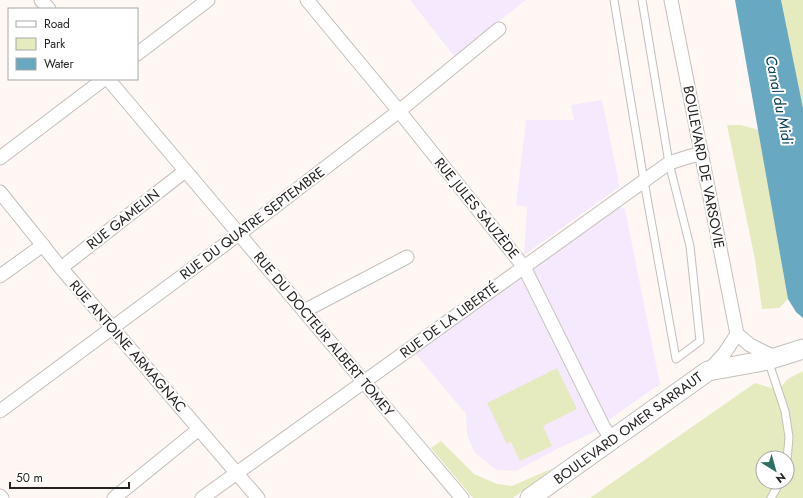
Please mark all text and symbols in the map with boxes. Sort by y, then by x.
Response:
legend [8,8,138,80]
text: Road [44,15,70,33]
text: Park [44,35,66,53]
water label: Canal du Midi [760,54,798,147]
text: Water [44,55,75,73]
street label: BOULEVARD DE VARSOVIE [678,84,730,250]
street label: RUE JULES SAUZÈDE [430,153,524,263]
street label: RUE DU QUATRE SEPTEMBRE [175,162,329,284]
street label: RUE GAMELIN [82,184,164,254]
street label: RUE DU DOCTEUR ALBERT TOMEY [249,247,399,421]
street label: RUE ANTOINE ARMAGNAC [65,276,191,416]
street label: RUE DE LA LIBERTÉ [396,277,502,363]
street label: BOULEVARD OMER SARRAUT [550,367,707,489]
north arrow [755,450,795,490]
scale bar [10,464,129,490]
text: 50 m [16,469,43,487]
text: N [773,469,789,487]

